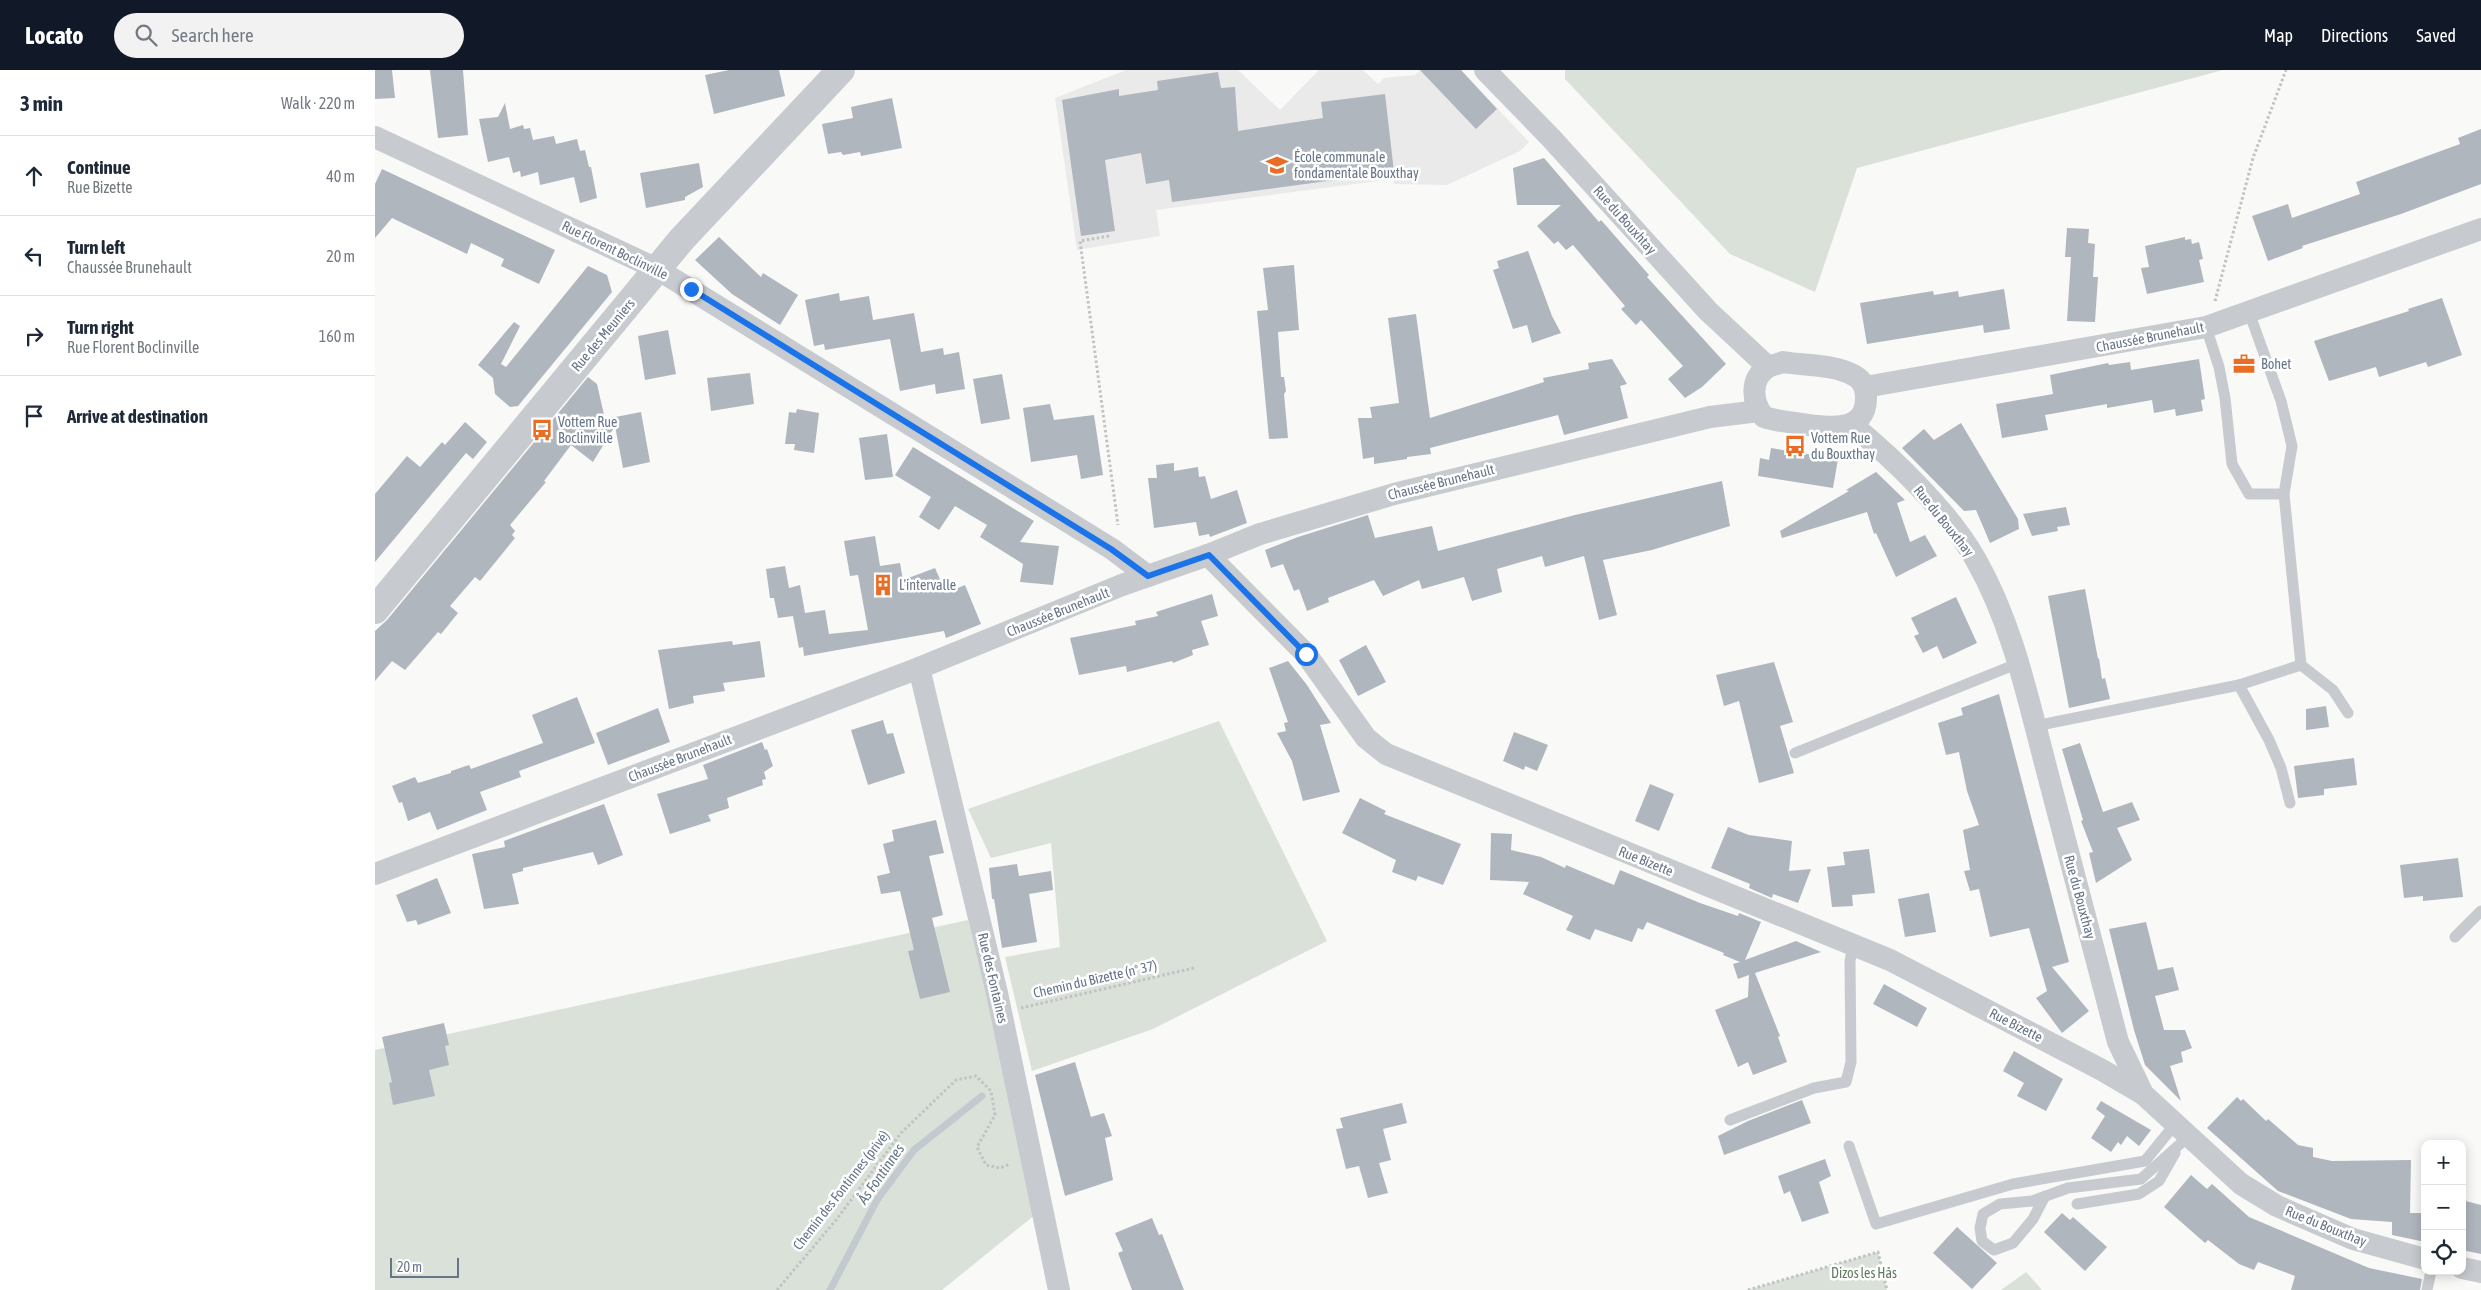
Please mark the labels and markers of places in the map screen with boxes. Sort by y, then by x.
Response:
place label: École communale fondamentale Bouxthay [1294,149,1419,181]
school or university icon: École communale fondamentale Bouxthay [1264,152,1290,178]
office icon: Bohet [2231,351,2257,377]
place label: Bohet [2261,356,2291,372]
place label: Vottem Rue Boclinville [558,414,617,446]
bus stop icon: Vottem Rue Boclinville [529,417,555,443]
place label: Vottem Rue du Bouxthay [1811,430,1875,462]
bus stop icon: Vottem Rue du Bouxthay [1782,433,1808,459]
building icon: L'intervalle [870,572,896,598]
place label: L'intervalle [899,577,956,593]

